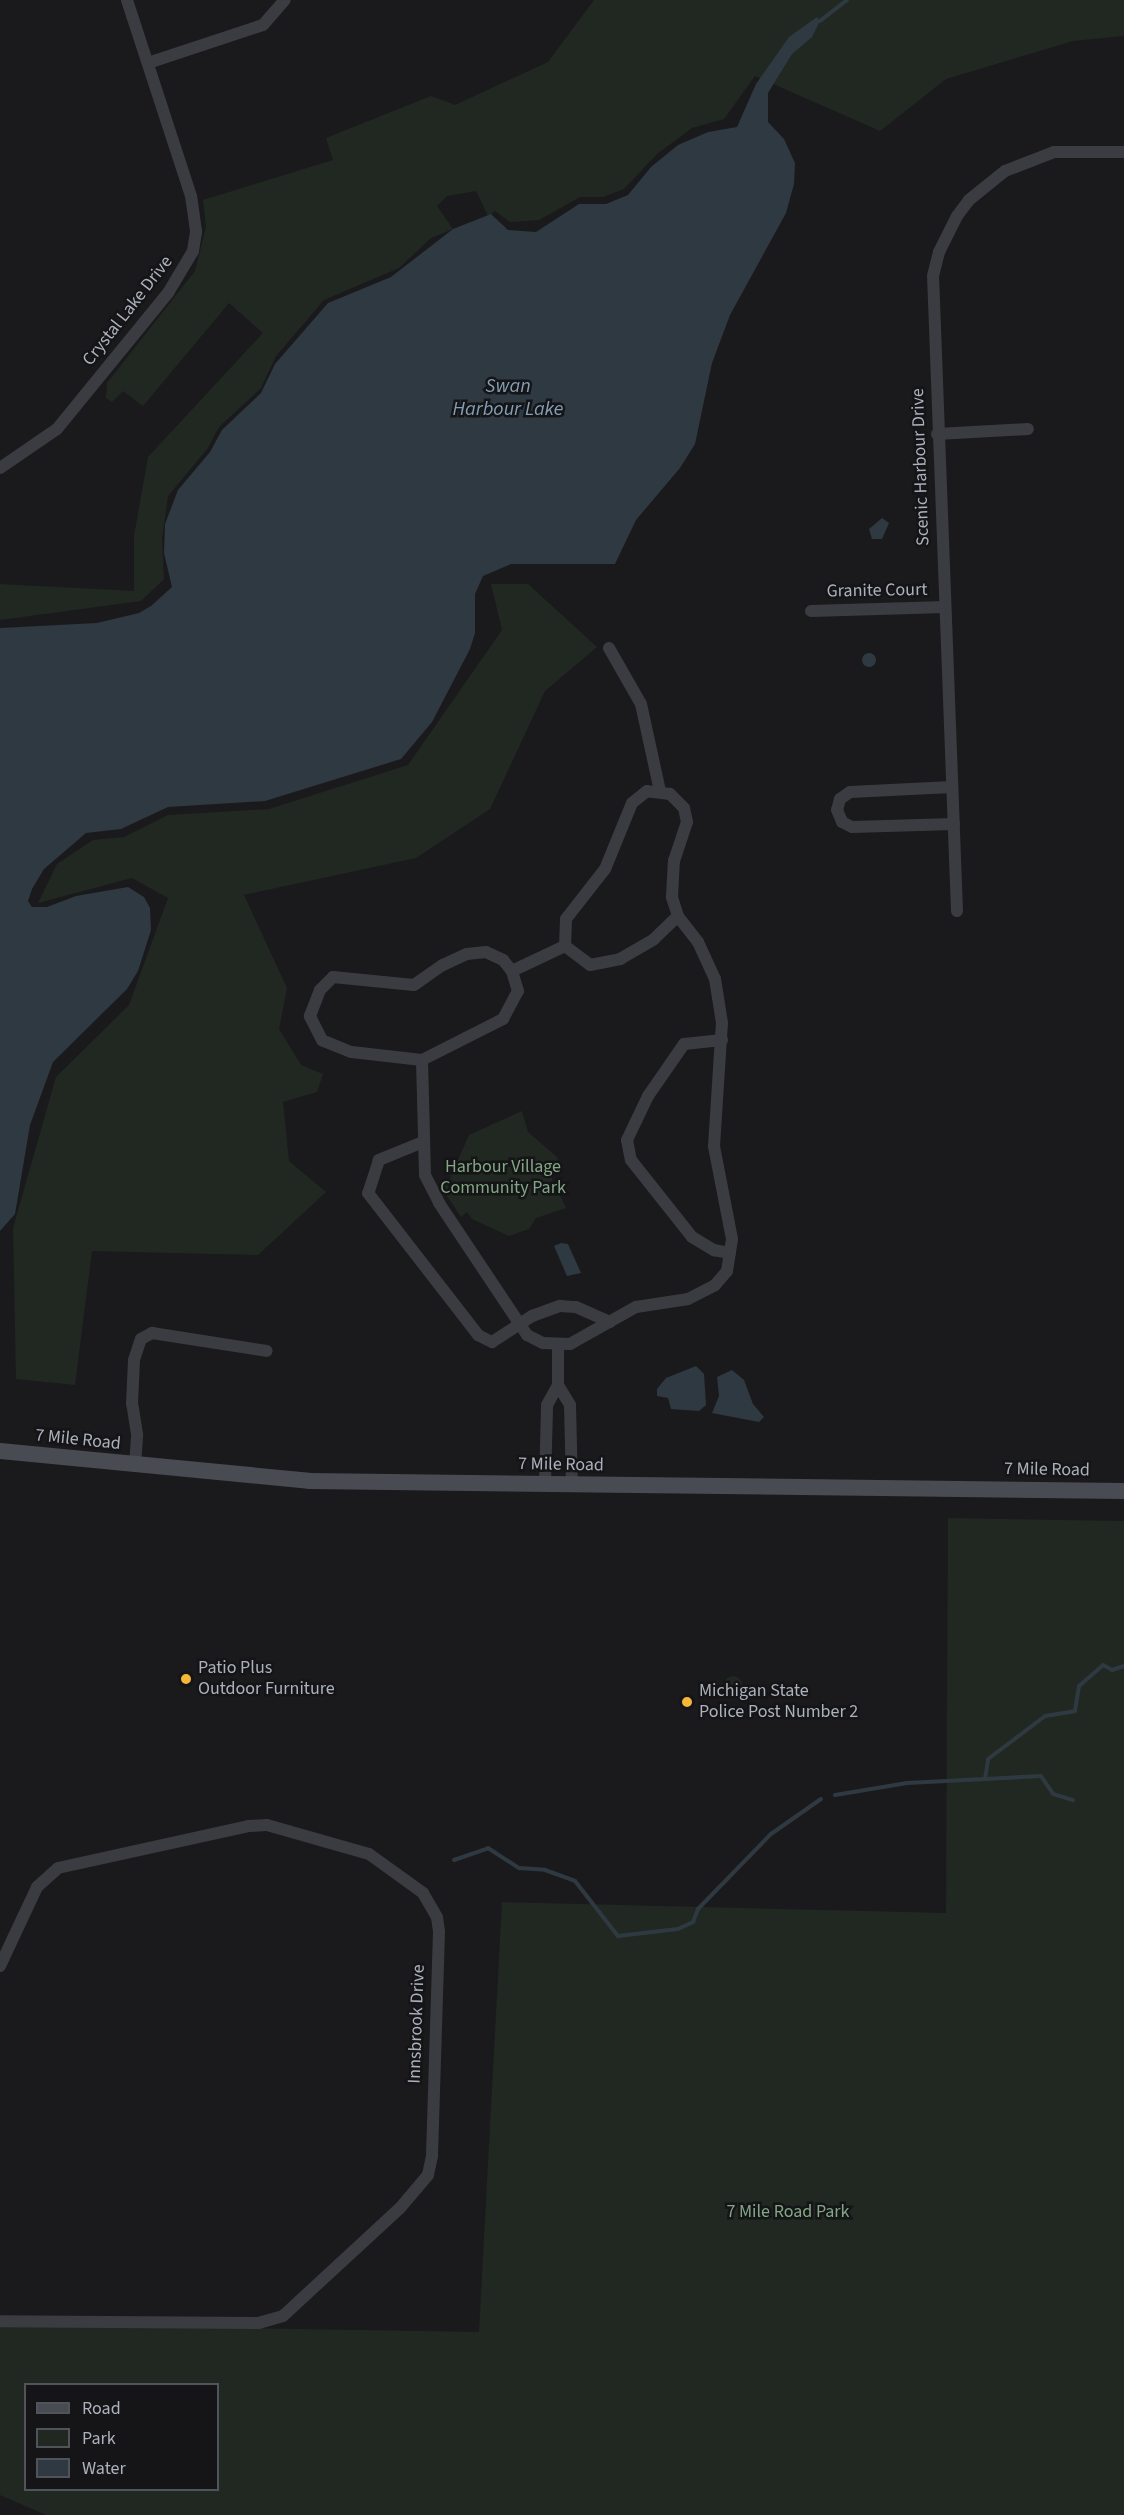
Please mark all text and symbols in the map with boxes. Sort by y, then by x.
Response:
street label: Crystal Lake Drive [78,252,178,370]
water label: Swan Harbour Lake [453,375,563,422]
street label: Scenic Harbour Drive [907,388,935,546]
street label: Granite Court [826,579,928,603]
park label: Harbour Village Community Park [440,1157,566,1200]
street label: 7 Mile Road [34,1425,122,1455]
street label: 7 Mile Road [518,1453,604,1477]
street label: 7 Mile Road [1004,1458,1090,1482]
place label: Patio Plus Outdoor Furniture [198,1658,335,1700]
marker: Patio Plus Outdoor Furniture [179,1672,193,1686]
place label: Michigan State Police Post Number 2 [699,1681,858,1724]
marker: Michigan State Police Post Number 2 [680,1695,694,1709]
street label: Innsbrook Drive [404,1964,430,2084]
park label: 7 Mile Road Park [726,2201,850,2223]
legend [24,2383,219,2491]
text: Road [82,2396,121,2421]
text: Park [82,2426,116,2451]
text: Water [82,2456,126,2481]

